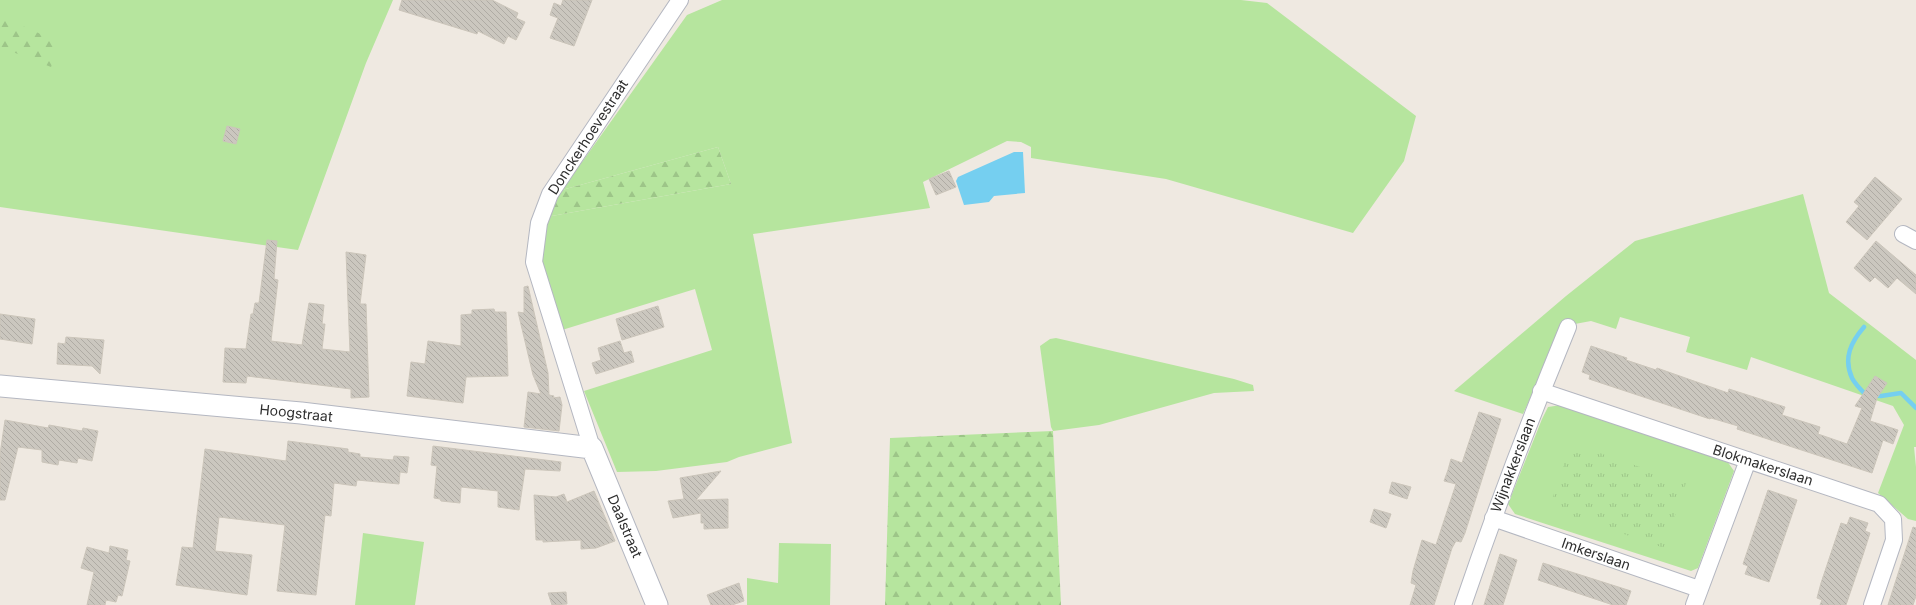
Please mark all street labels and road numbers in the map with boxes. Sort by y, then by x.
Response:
street label: Donckerhoevestraat [544,76,631,197]
street label: Hoogstraat [259,400,334,425]
street label: Wijnakkerslaan [1487,415,1538,515]
street label: Blokmakerslaan [1711,440,1815,489]
street label: Daalstraat [605,492,646,560]
street label: Imkerslaan [1560,534,1633,573]

